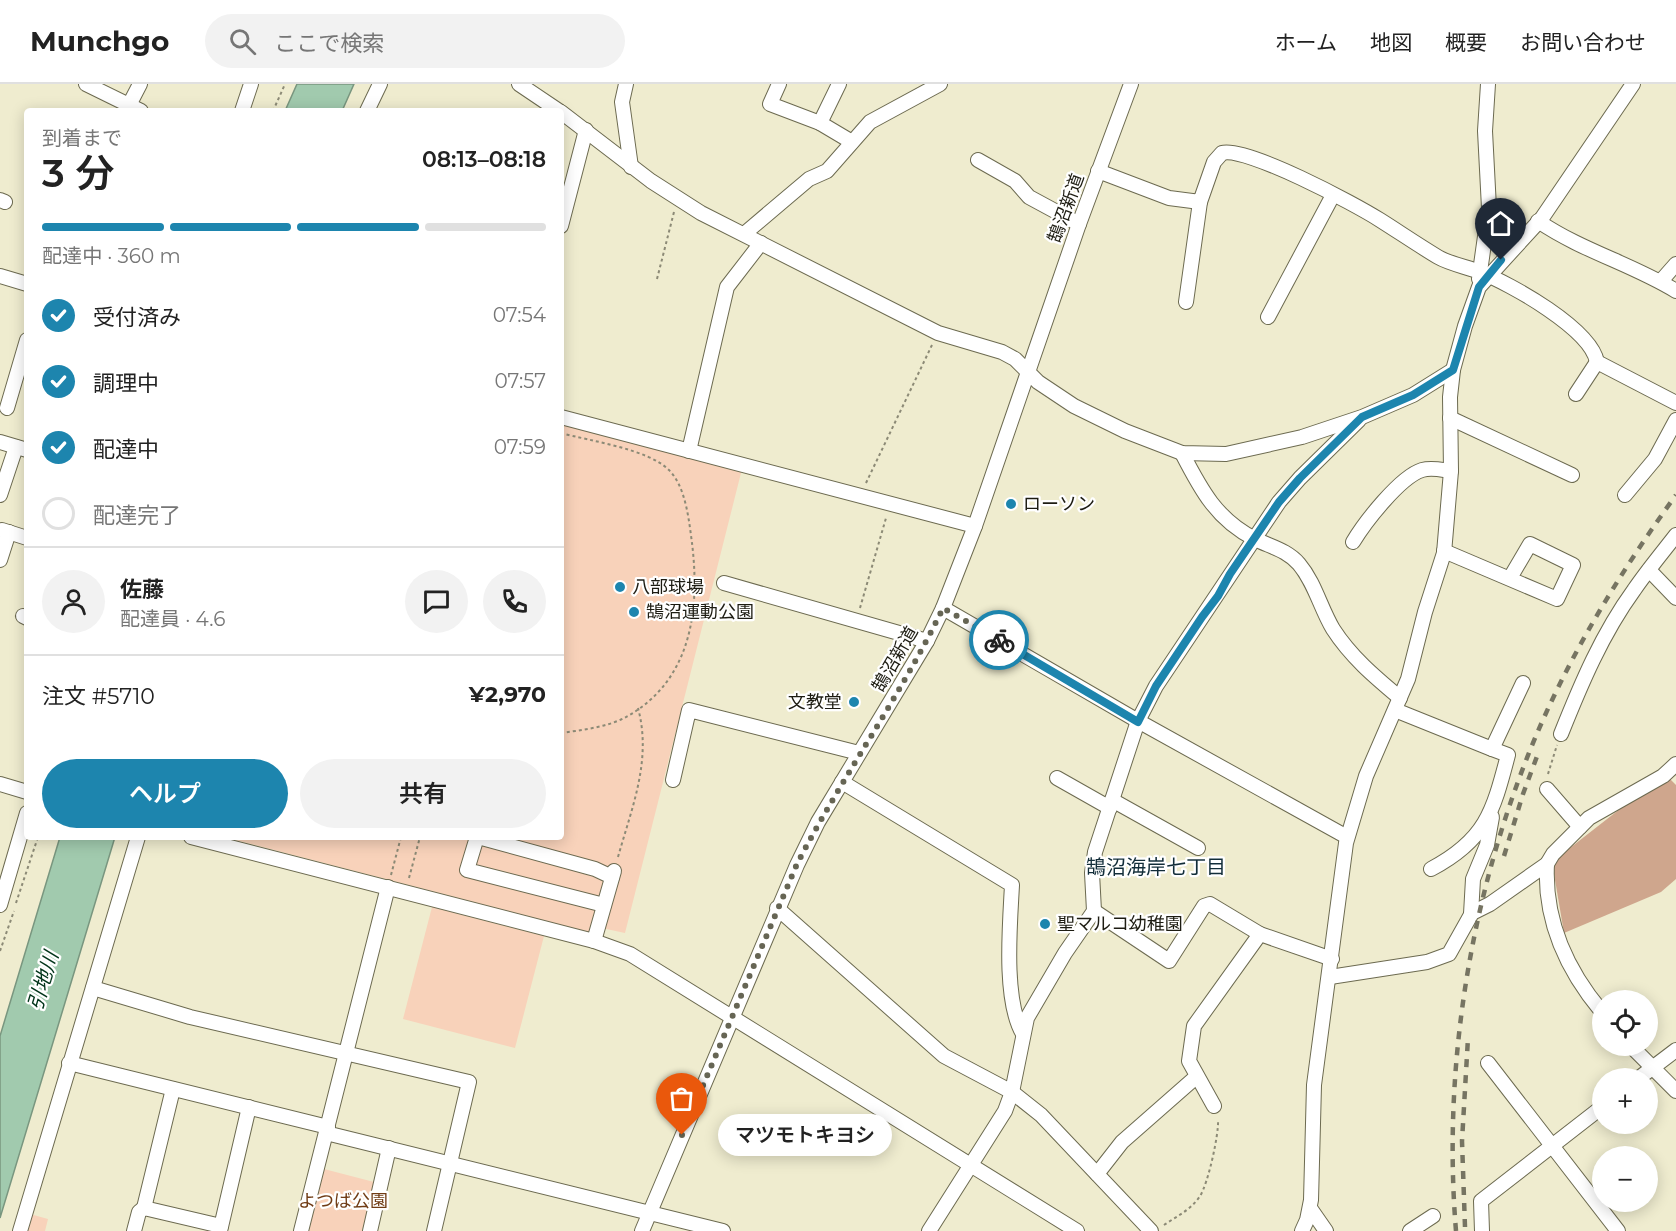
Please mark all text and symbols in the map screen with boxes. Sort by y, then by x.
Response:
search box [205,14,625,68]
text: Munchgo [30,24,169,58]
icon: search [226,25,259,58]
text: ここで検索 [274,30,384,57]
text: ホーム [1275,30,1337,55]
text: 地図 [1370,30,1412,55]
text: 概要 [1445,30,1487,55]
text: お問い合わせ [1520,30,1646,55]
text: 到着まで [42,126,122,150]
text: 08:13–08:18 [422,146,546,173]
text: 3 分 [42,149,114,197]
street label: 鵠沼新道 [1043,170,1089,246]
pin [1475,198,1526,260]
icon: home [1484,207,1517,240]
text: 配達中 · 360 m [42,244,181,268]
icon: check [42,299,75,332]
text: 07:54 [493,303,546,327]
text: 受付済み [93,304,181,331]
icon: check [42,365,75,398]
text: 07:57 [494,369,546,393]
text: 調理中 [93,370,159,397]
icon: check [42,431,75,464]
text: 07:59 [494,435,546,459]
text: 配達中 [93,436,159,463]
place label: ローソン [1023,493,1095,515]
marker: ローソン [1004,497,1018,511]
text: 配達完了 [93,502,181,529]
button: person [42,570,105,633]
button: chat [405,570,468,633]
button: phone [483,570,546,633]
text: 佐藤 [120,576,164,603]
place label: 八部球場 [632,576,704,598]
marker: 八部球場 [613,580,627,594]
place label: 鵠沼運動公園 [646,601,754,623]
marker: 鵠沼運動公園 [627,605,641,619]
text: 配達員 · 4.6 [120,607,225,631]
courier [969,610,1029,670]
street label: 鵠沼新道 [867,622,923,696]
icon: bike [983,624,1016,657]
text: ¥2,970 [469,681,546,708]
text: 注文 #5710 [42,683,155,710]
place label: 文教堂 [788,691,842,713]
marker: 文教堂 [847,695,861,709]
button: ヘルプ [42,759,288,828]
button: 共有 [300,759,546,828]
district label: 鵠沼海岸七丁目 [1086,855,1226,879]
place label: 聖マルコ幼稚園 [1057,913,1183,935]
marker: 聖マルコ幼稚園 [1038,917,1052,931]
water label: 引地川 [23,947,64,1013]
map controls [1592,990,1658,1212]
button: locate [1592,990,1658,1056]
button: + [1592,1068,1658,1134]
pin [656,1073,707,1135]
icon: bag [665,1082,698,1115]
callout: マツモトキヨシ [718,1114,892,1156]
text: マツモトキヨシ [735,1123,875,1147]
button: − [1592,1146,1658,1212]
park label: よつば公園 [298,1190,388,1212]

